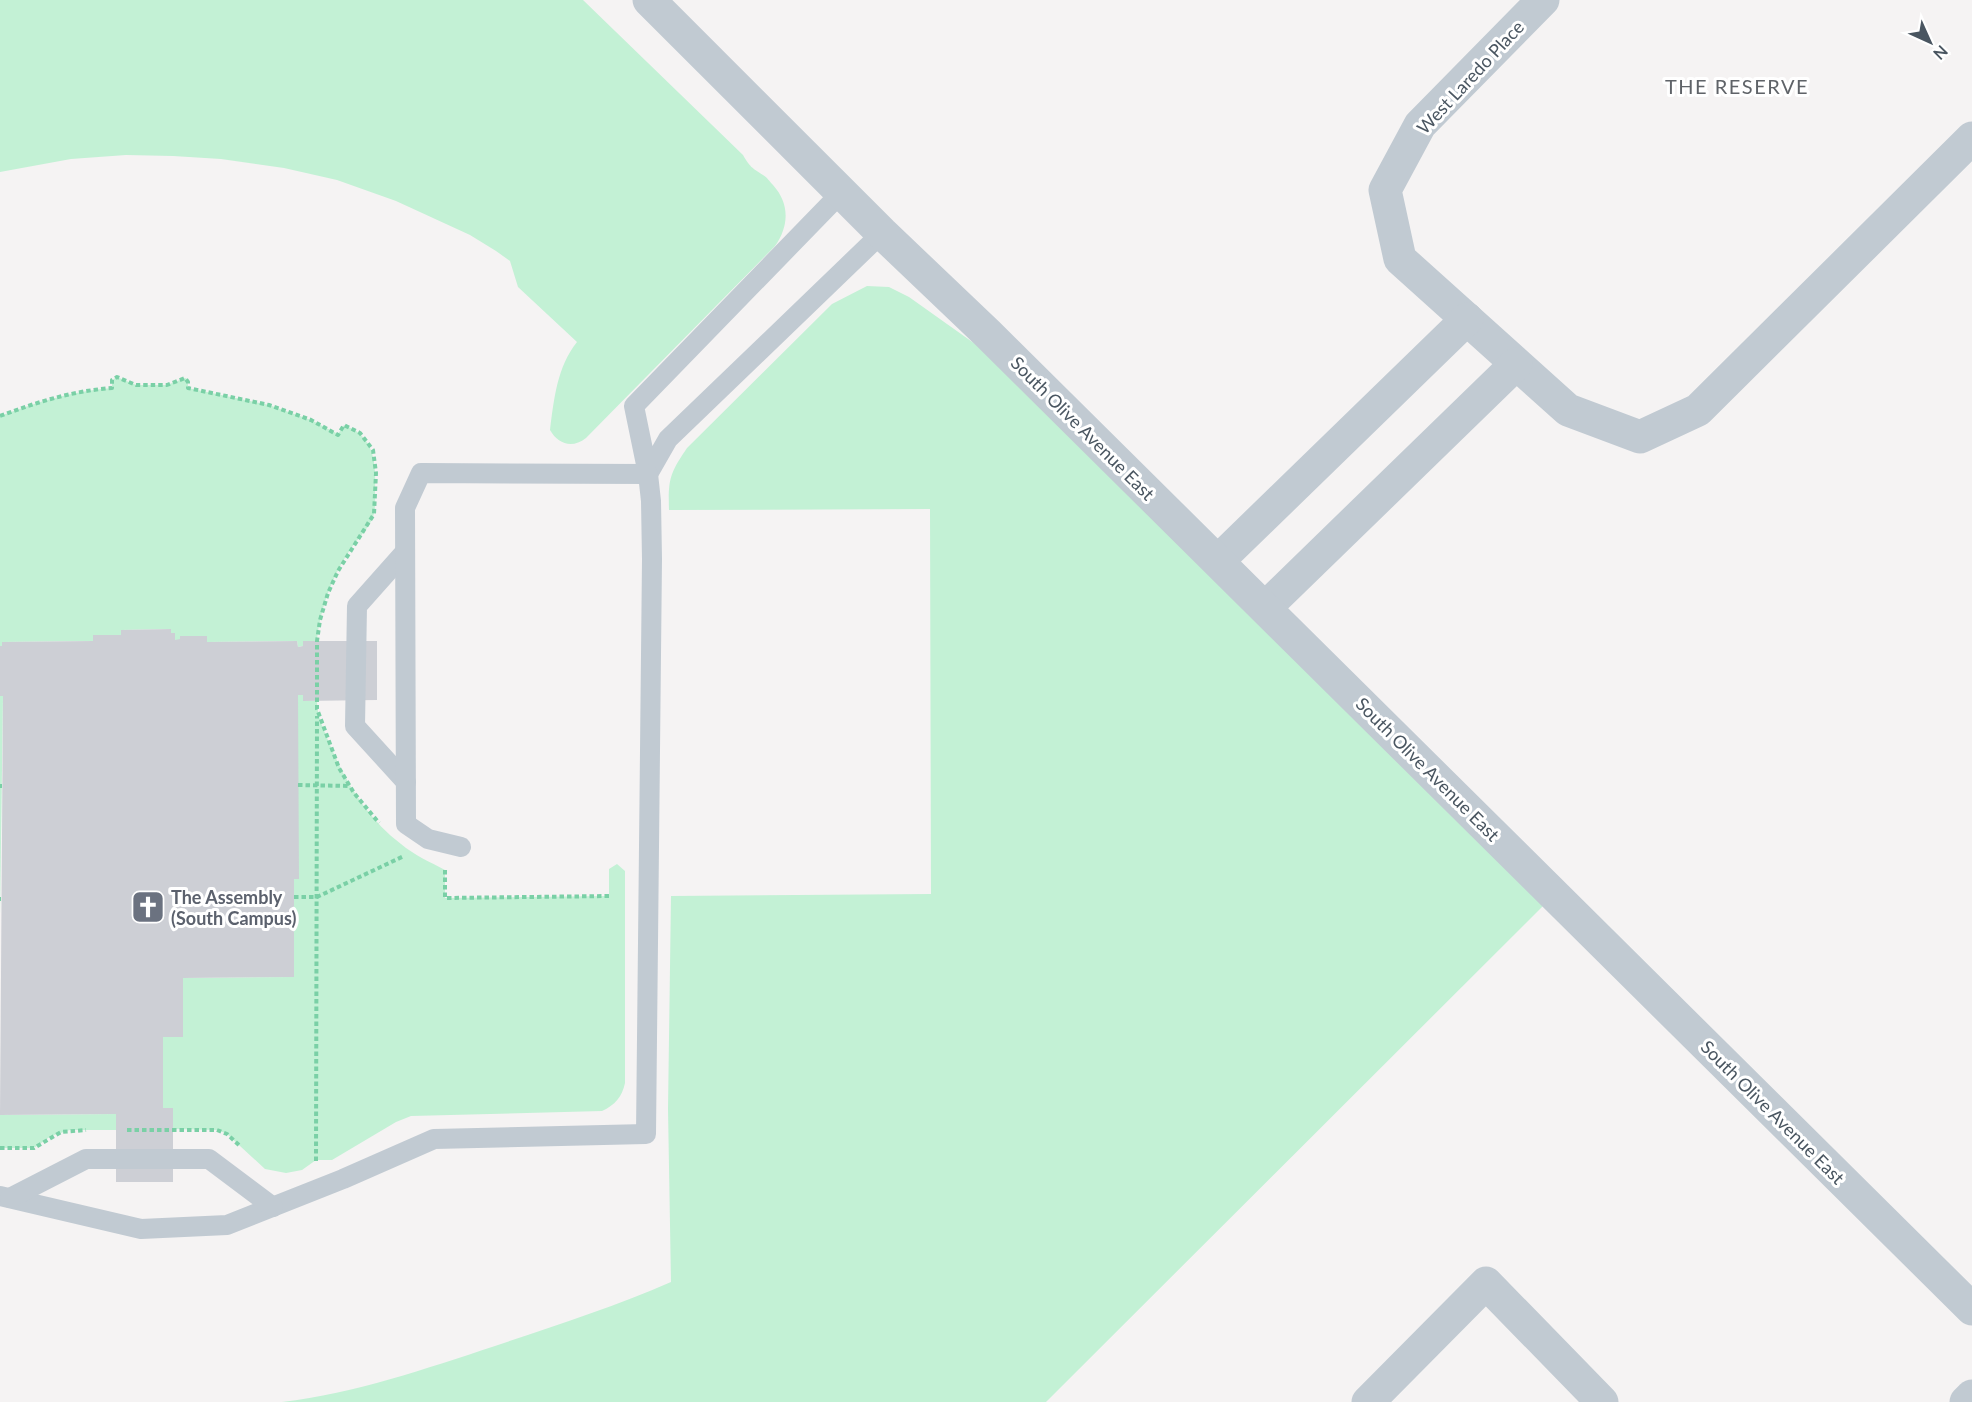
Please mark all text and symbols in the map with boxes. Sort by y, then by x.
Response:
north arrow [1900,12,1960,72]
street label: West Laredo Place [1412,16,1528,138]
text: N [1930,42,1952,64]
district label: THE RESERVE [1665,74,1809,98]
street label: South Olive Avenue East [1007,352,1160,505]
street label: South Olive Avenue East [1352,693,1505,846]
place label: The Assembly (South Campus) [171,886,297,929]
church icon: The Assembly (South Campus) [130,889,166,925]
street label: South Olive Avenue East [1697,1036,1850,1189]

